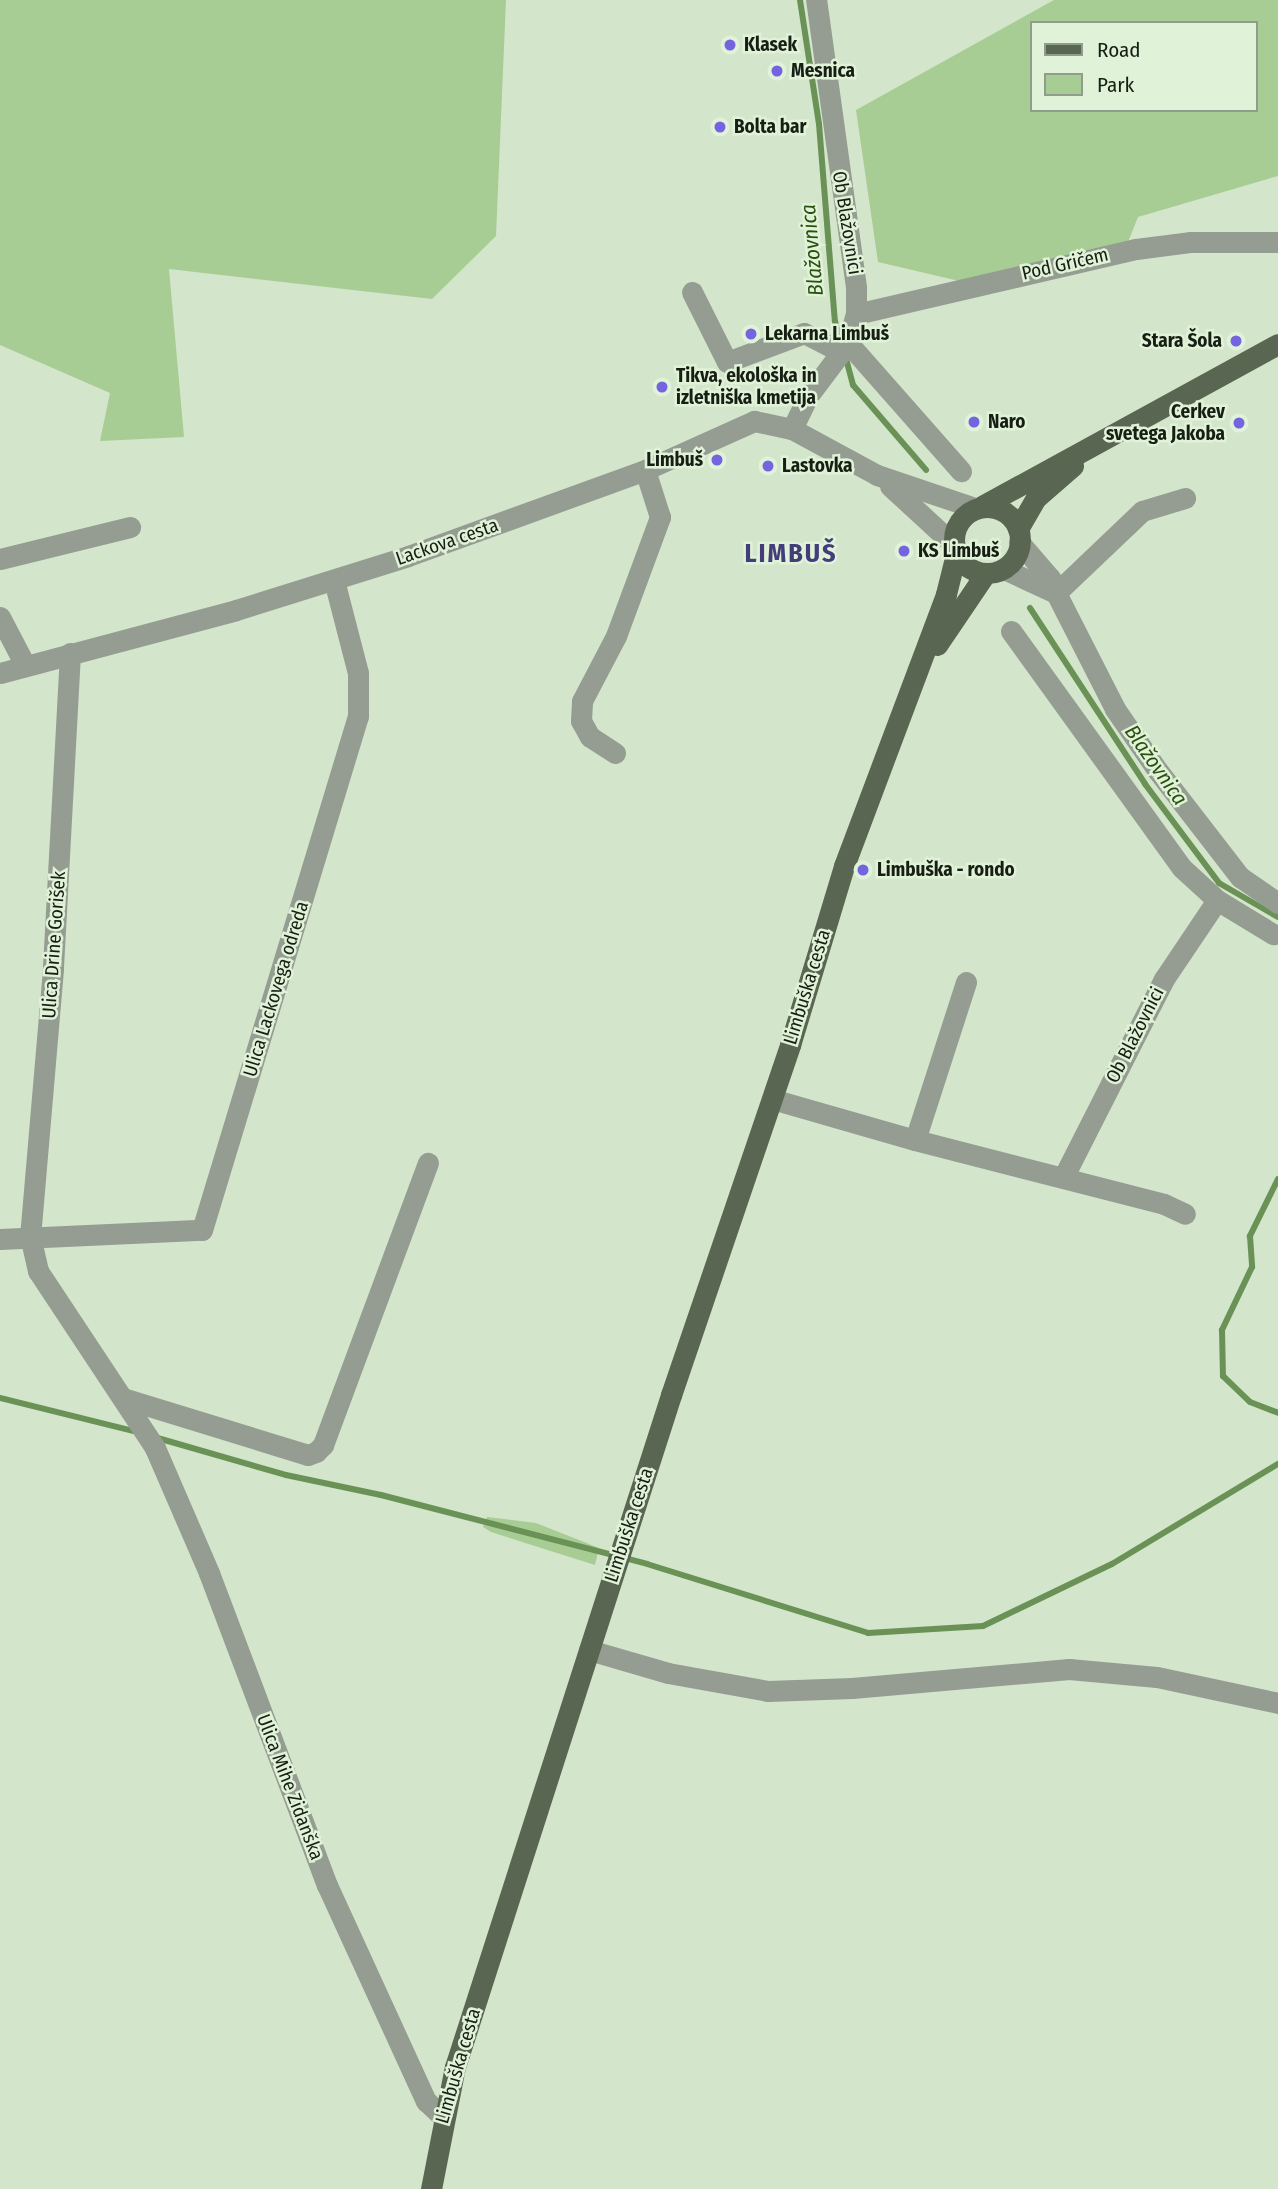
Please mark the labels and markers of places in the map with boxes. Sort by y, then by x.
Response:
place label: Klasek [744,34,797,56]
marker: Klasek [722,37,738,53]
place label: Mesnica [791,60,855,82]
marker: Mesnica [769,63,785,79]
place label: Bolta bar [734,116,806,138]
marker: Bolta bar [712,119,728,135]
place label: Lekarna Limbuš [765,323,889,345]
marker: Lekarna Limbuš [743,326,759,342]
place label: Stara Šola [1142,330,1222,352]
marker: Stara Šola [1228,333,1244,349]
place label: Tikva, ekološka in izletniška kmetija [676,365,817,409]
marker: Tikva, ekološka in izletniška kmetija [654,379,670,395]
place label: Cerkev svetega Jakoba [1106,401,1225,445]
place label: Naro [988,411,1025,433]
marker: Naro [966,414,982,430]
marker: Cerkev svetega Jakoba [1231,415,1247,431]
place label: Limbuš [646,449,703,471]
marker: Limbuš [709,452,725,468]
place label: Lastovka [782,455,853,477]
marker: Lastovka [760,458,776,474]
place label: KS Limbuš [918,540,999,562]
marker: KS Limbuš [896,543,912,559]
place label: Limbuška - rondo [877,859,1015,881]
marker: Limbuška - rondo [855,862,871,878]

